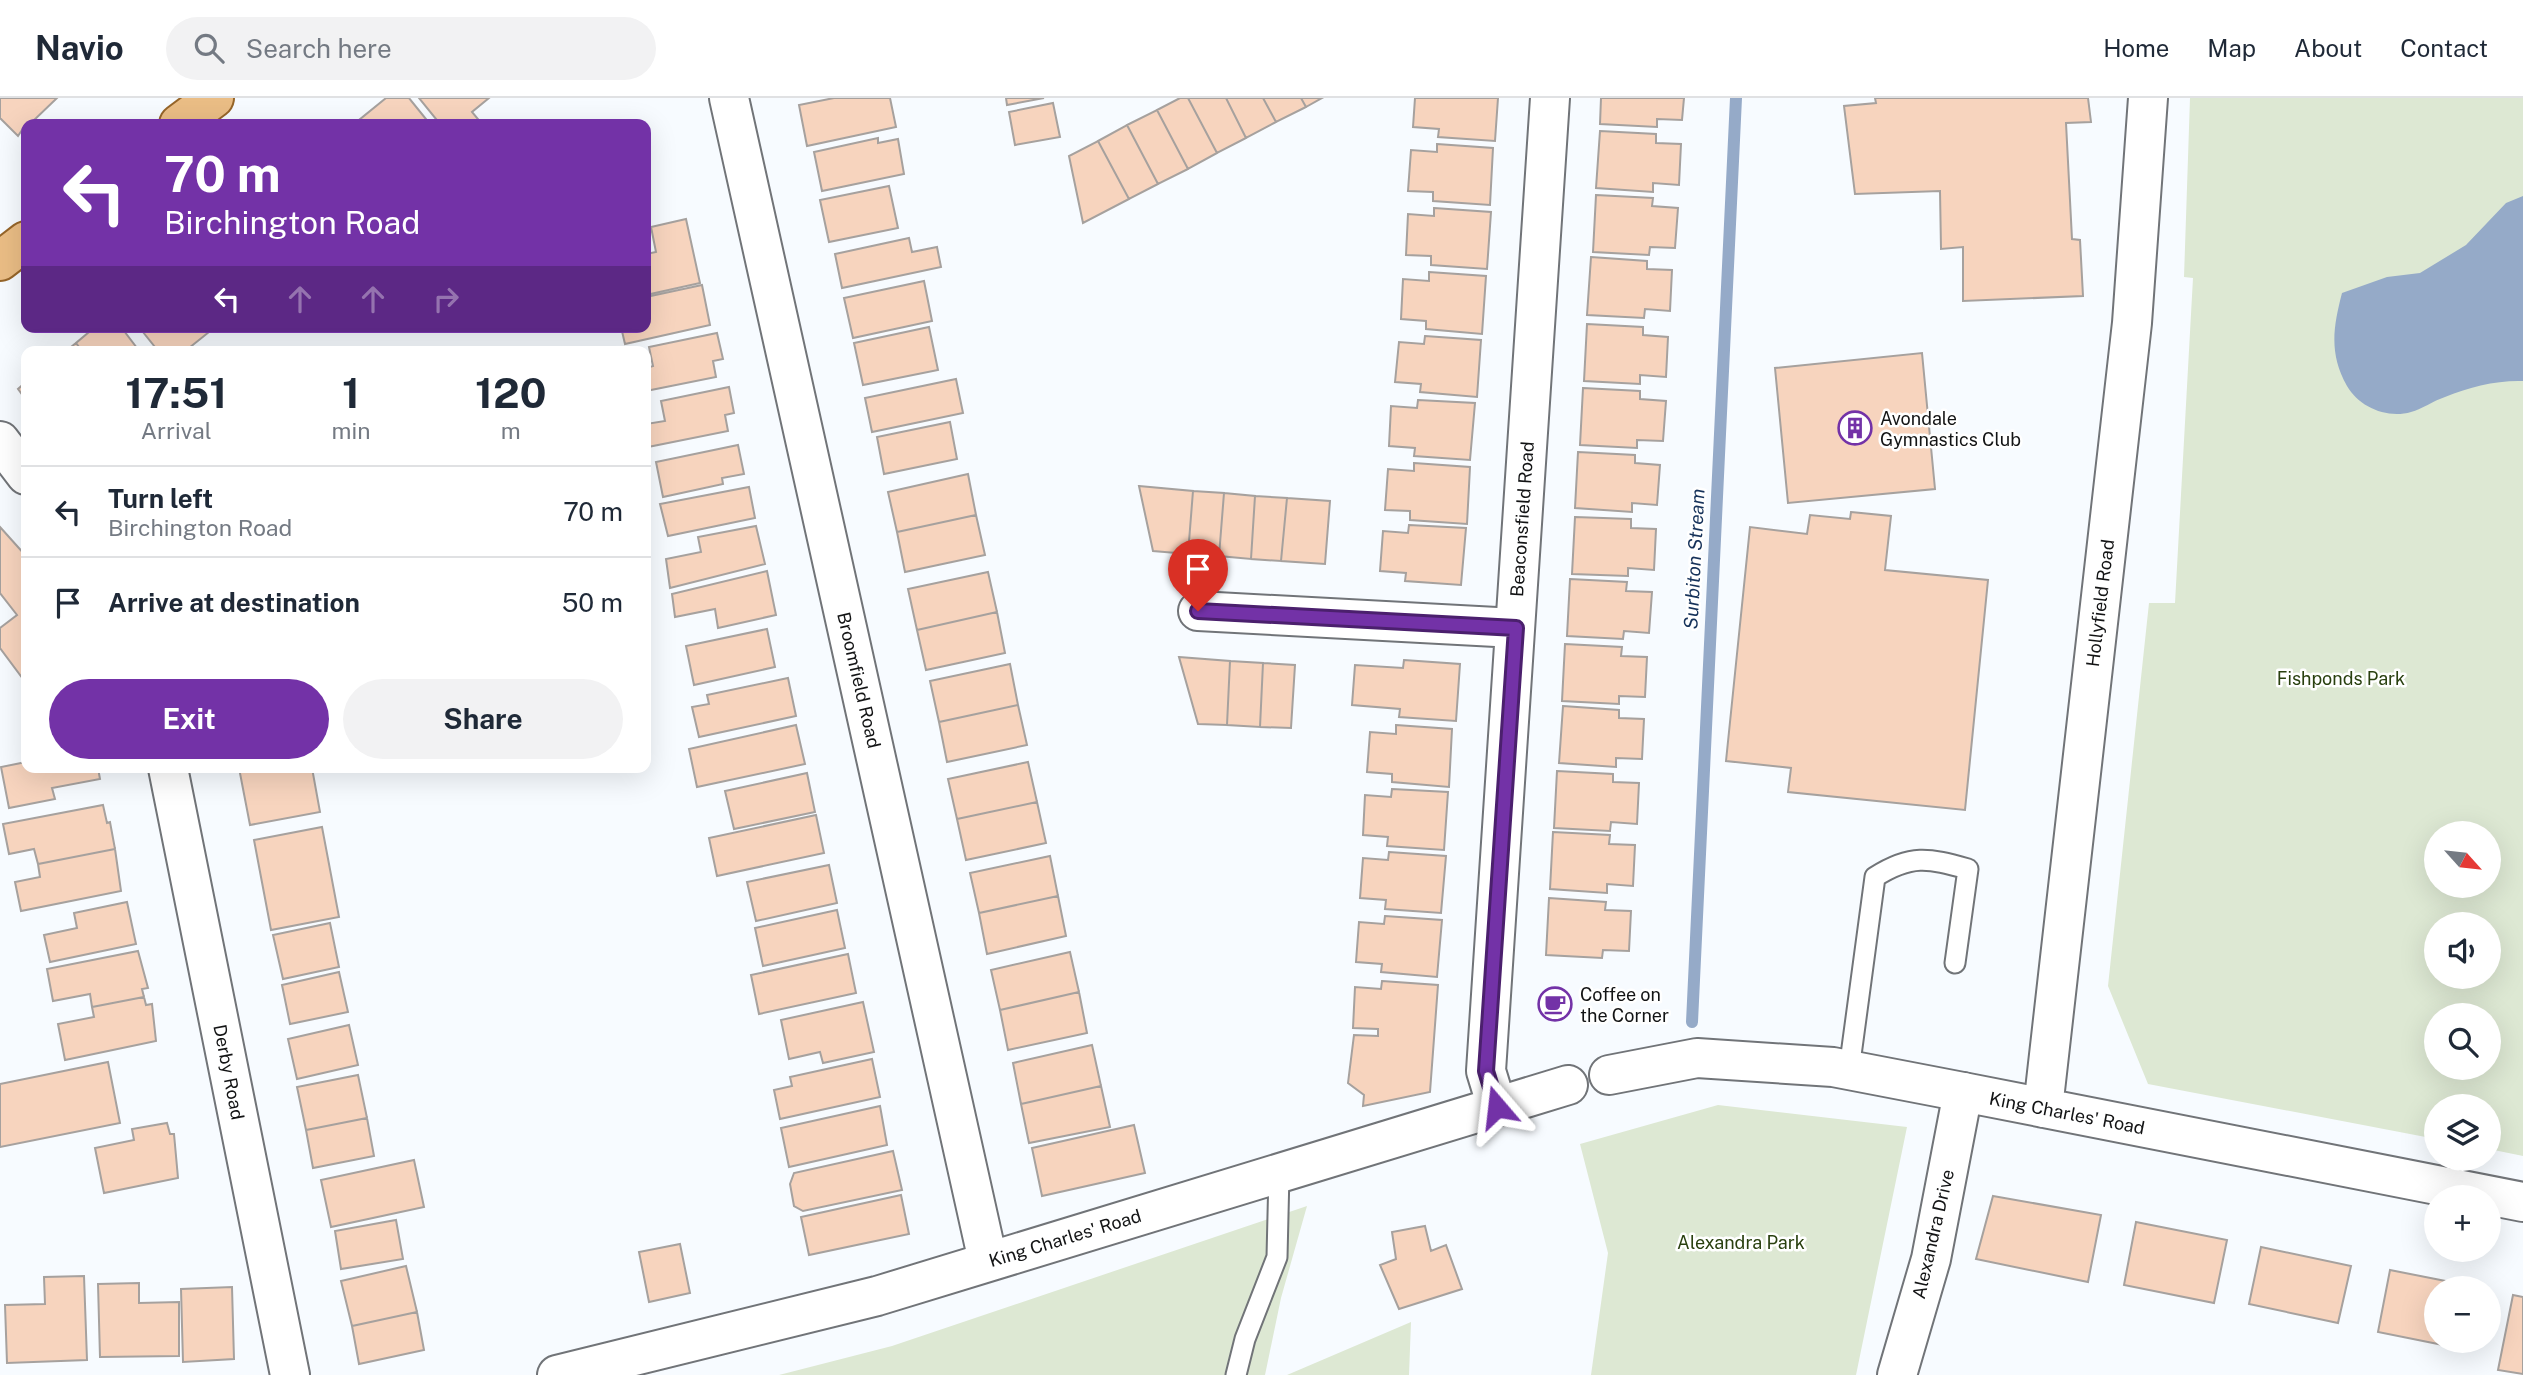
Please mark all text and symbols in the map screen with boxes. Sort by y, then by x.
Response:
search box [166,17,656,80]
text: Navio [35,29,124,67]
icon: search [190,29,228,67]
text: Search here [246,33,392,64]
text: Home [2103,34,2169,62]
text: Map [2207,34,2256,62]
text: About [2294,34,2362,62]
text: Contact [2400,34,2488,62]
text: 70 m [164,145,281,203]
icon: left [49,147,140,238]
text: Birchington Road [164,204,420,241]
icon: left [208,280,246,318]
icon: ahead [281,280,319,318]
icon: ahead [354,280,392,318]
icon: right [427,280,465,318]
text: 17:51 [125,368,227,417]
text: 1 [342,368,360,417]
text: 120 [475,368,547,417]
place label: Avondale Gymnastics Club [1880,408,2021,450]
building icon: Avondale Gymnastics Club [1836,409,1874,447]
text: Arrival [141,417,212,444]
text: min [332,417,371,444]
text: m [501,417,521,444]
street label: Beaconsfield Road [1506,441,1538,597]
text: Turn left [108,483,213,514]
water label: Surbiton Stream [1679,488,1709,630]
icon: left [49,493,87,531]
text: 70 m [563,496,623,527]
text: Birchington Road [108,514,292,541]
street label: Hollyfield Road [2082,538,2118,668]
pin [1168,539,1228,611]
icon: arrive [1179,550,1217,588]
icon: arrive [49,584,87,622]
text: Arrive at destination [108,587,360,618]
text: 50 m [562,587,623,618]
street label: Broomfield Road [833,610,885,750]
park label: Fishponds Park [2277,668,2405,689]
button: Exit [49,679,329,759]
button: Share [343,679,623,759]
north arrow [2424,821,2501,898]
map controls [2424,821,2501,1353]
button: sound [2424,912,2501,989]
place label: Coffee on the Corner [1580,984,1669,1026]
cafe icon: Coffee on the Corner [1536,985,1574,1023]
button: search [2424,1003,2501,1080]
street label: Derby Road [209,1022,249,1122]
position arrow [1460,1070,1534,1144]
street label: King Charles' Road [1987,1088,2147,1138]
button: layers [2424,1094,2501,1171]
street label: Alexandra Drive [1908,1167,1958,1301]
button: + [2424,1185,2501,1262]
street label: King Charles' Road [986,1205,1144,1271]
park label: Alexandra Park [1677,1232,1805,1253]
button: − [2424,1276,2501,1353]

